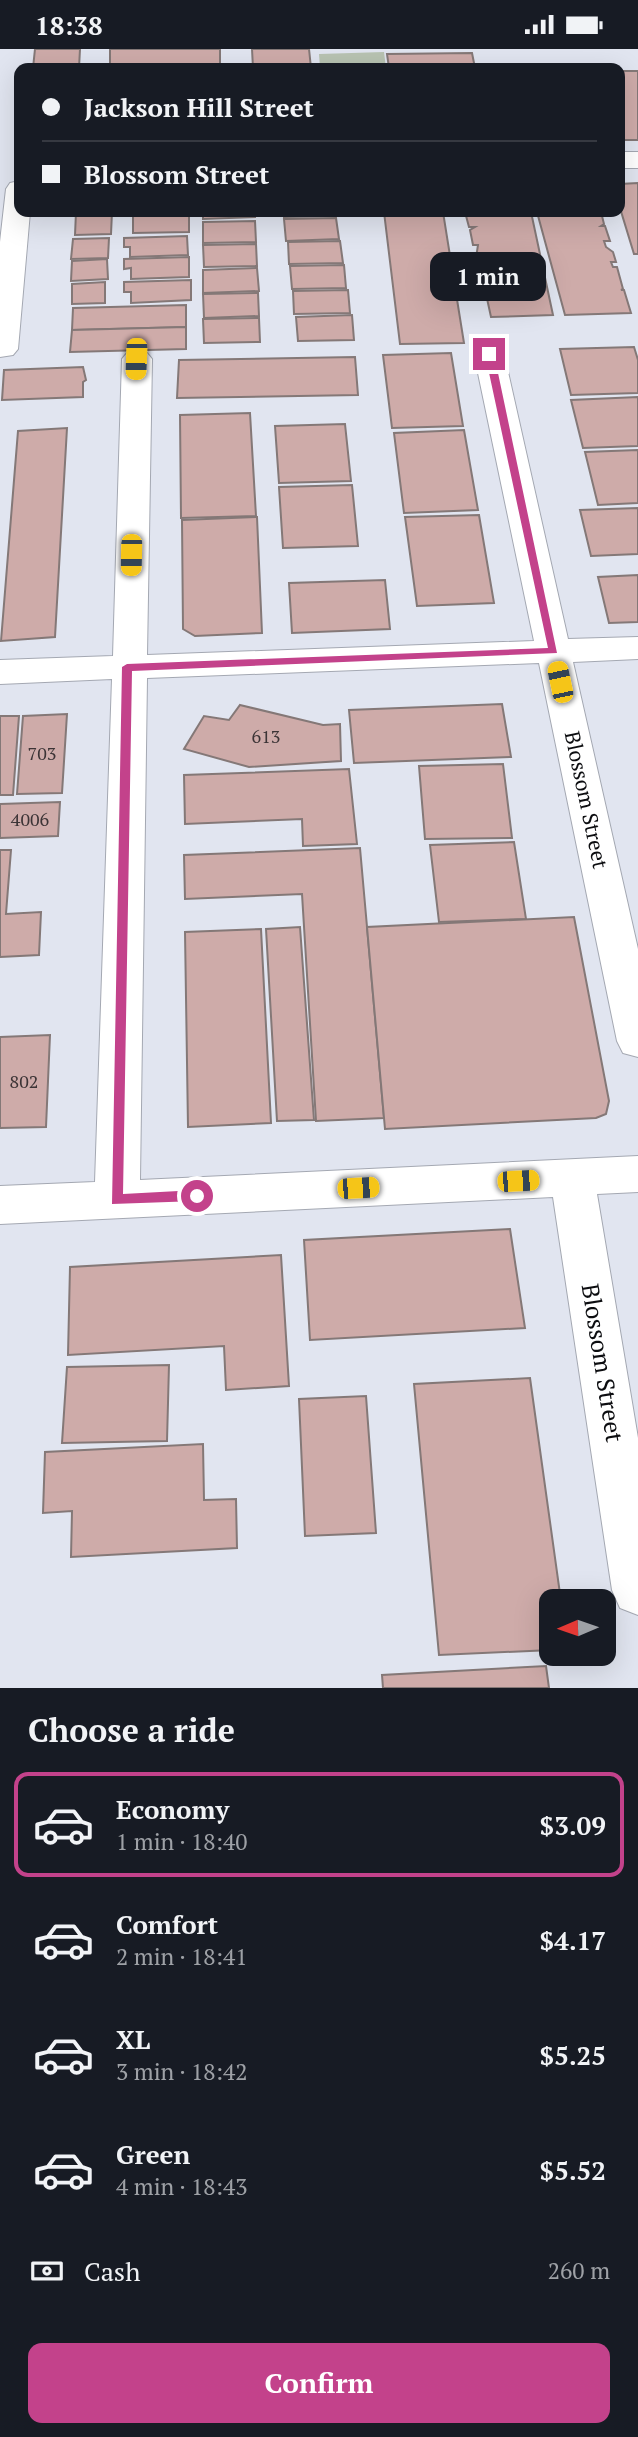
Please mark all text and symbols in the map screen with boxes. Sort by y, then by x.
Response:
text: 18:38 [35,8,103,42]
text: Jackson Hill Street [84,90,314,124]
text: Blossom Street [84,157,269,191]
callout: 1 min [431,253,547,301]
text: 1 min [457,261,519,292]
car [125,338,148,380]
route end [473,338,505,370]
car [121,534,142,576]
car [546,659,575,705]
house number: 613 [252,724,280,748]
street label: Blossom Street [559,728,615,871]
house number: 703 [28,741,56,765]
house number: 4006 [11,807,50,831]
house number: 802 [10,1069,38,1093]
car [497,1169,540,1193]
car [337,1176,380,1200]
route start [181,1180,213,1212]
street label: Blossom Street [575,1281,631,1444]
north arrow [539,1589,616,1666]
map controls [539,1589,616,1666]
text: Choose a ride [28,1709,235,1751]
text: Economy [116,1792,229,1826]
icon: car [32,1793,95,1856]
text: $3.09 [540,1808,606,1842]
text: 1 min · 18:40 [116,1826,248,1857]
text: Comfort [116,1907,218,1941]
icon: car [32,1908,95,1971]
text: $4.17 [540,1923,606,1957]
text: 2 min · 18:41 [116,1941,248,1972]
text: XL [116,2022,150,2056]
icon: car [32,2023,95,2086]
text: $5.25 [540,2038,606,2072]
text: 3 min · 18:42 [116,2056,248,2087]
text: Green [116,2137,190,2171]
icon: car [32,2138,95,2201]
text: $5.52 [540,2153,606,2187]
text: 4 min · 18:43 [116,2171,248,2202]
icon: cash [28,2252,66,2290]
text: Cash [84,2254,140,2288]
text: 260 m [548,2255,610,2286]
button: Confirm [28,2343,610,2423]

